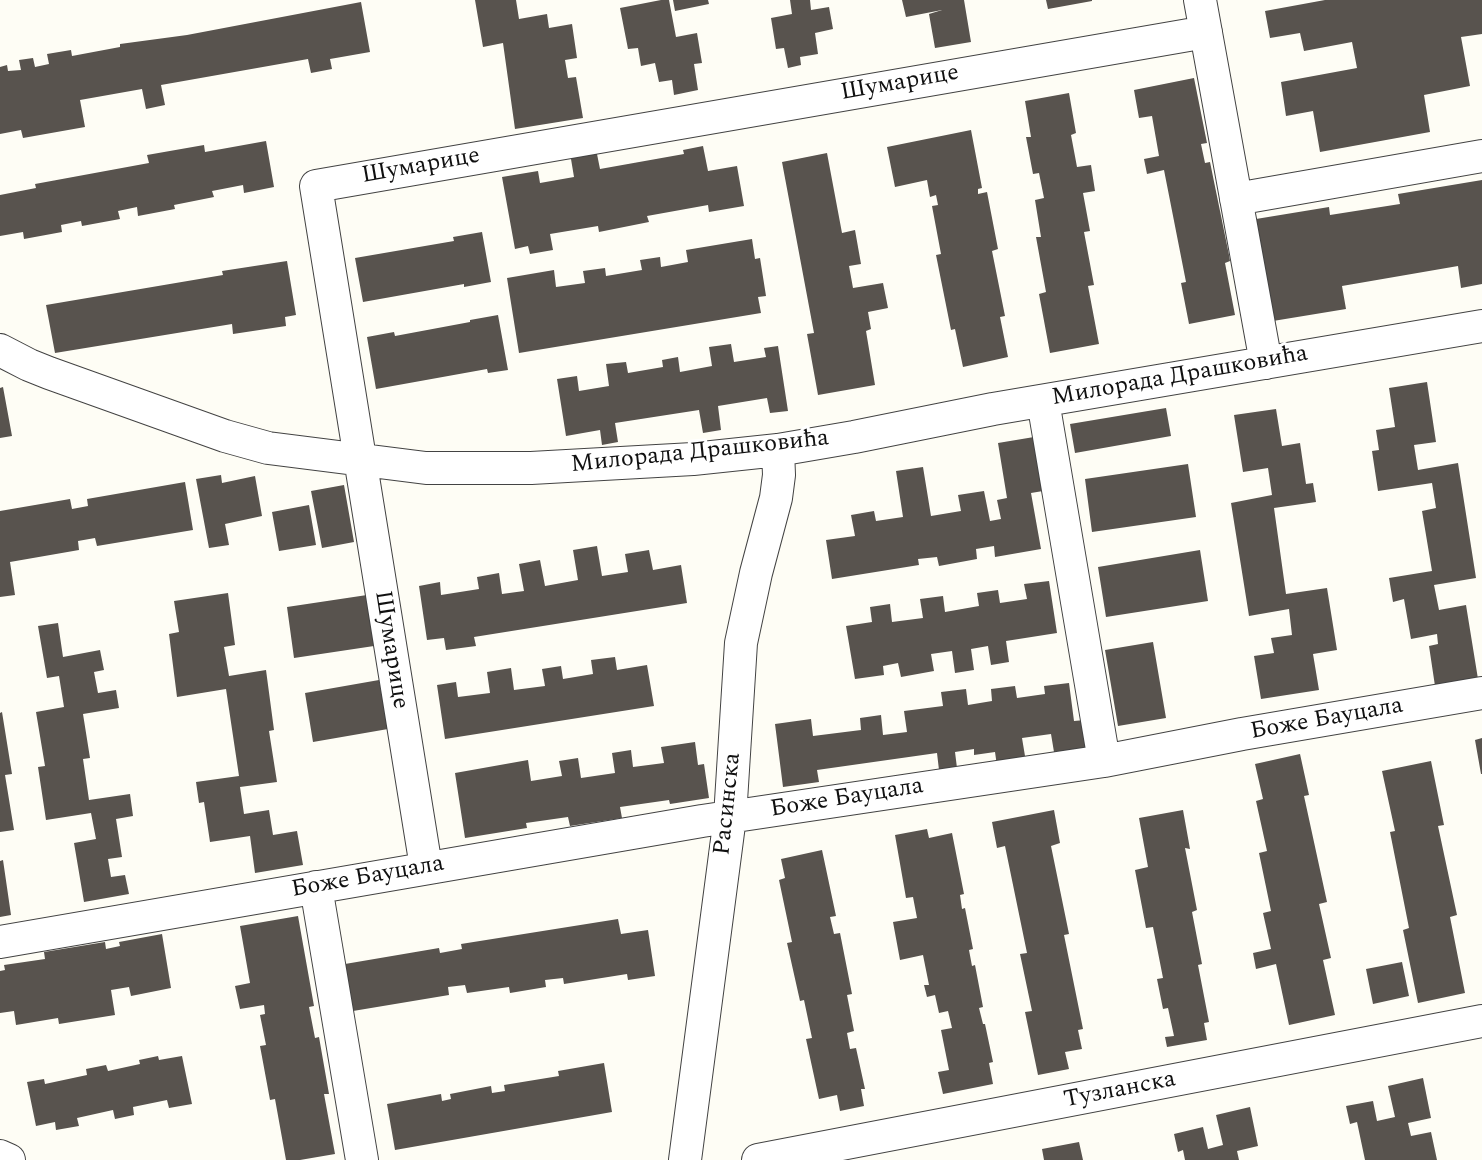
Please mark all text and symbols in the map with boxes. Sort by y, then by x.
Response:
street label: Шумарице [839,59,961,109]
street label: Шумарице [360,142,482,192]
street label: Милорада Драшковића [1050,340,1310,414]
street label: Милорада Драшковића [569,425,831,481]
street label: Шумарице [366,589,414,711]
street label: Боже Бауцала [1248,692,1406,748]
street label: Расинска [709,751,749,857]
street label: Боже Бауцала [768,773,926,825]
street label: Боже Бауцала [289,850,447,906]
street label: Тузланска [1062,1066,1178,1116]

